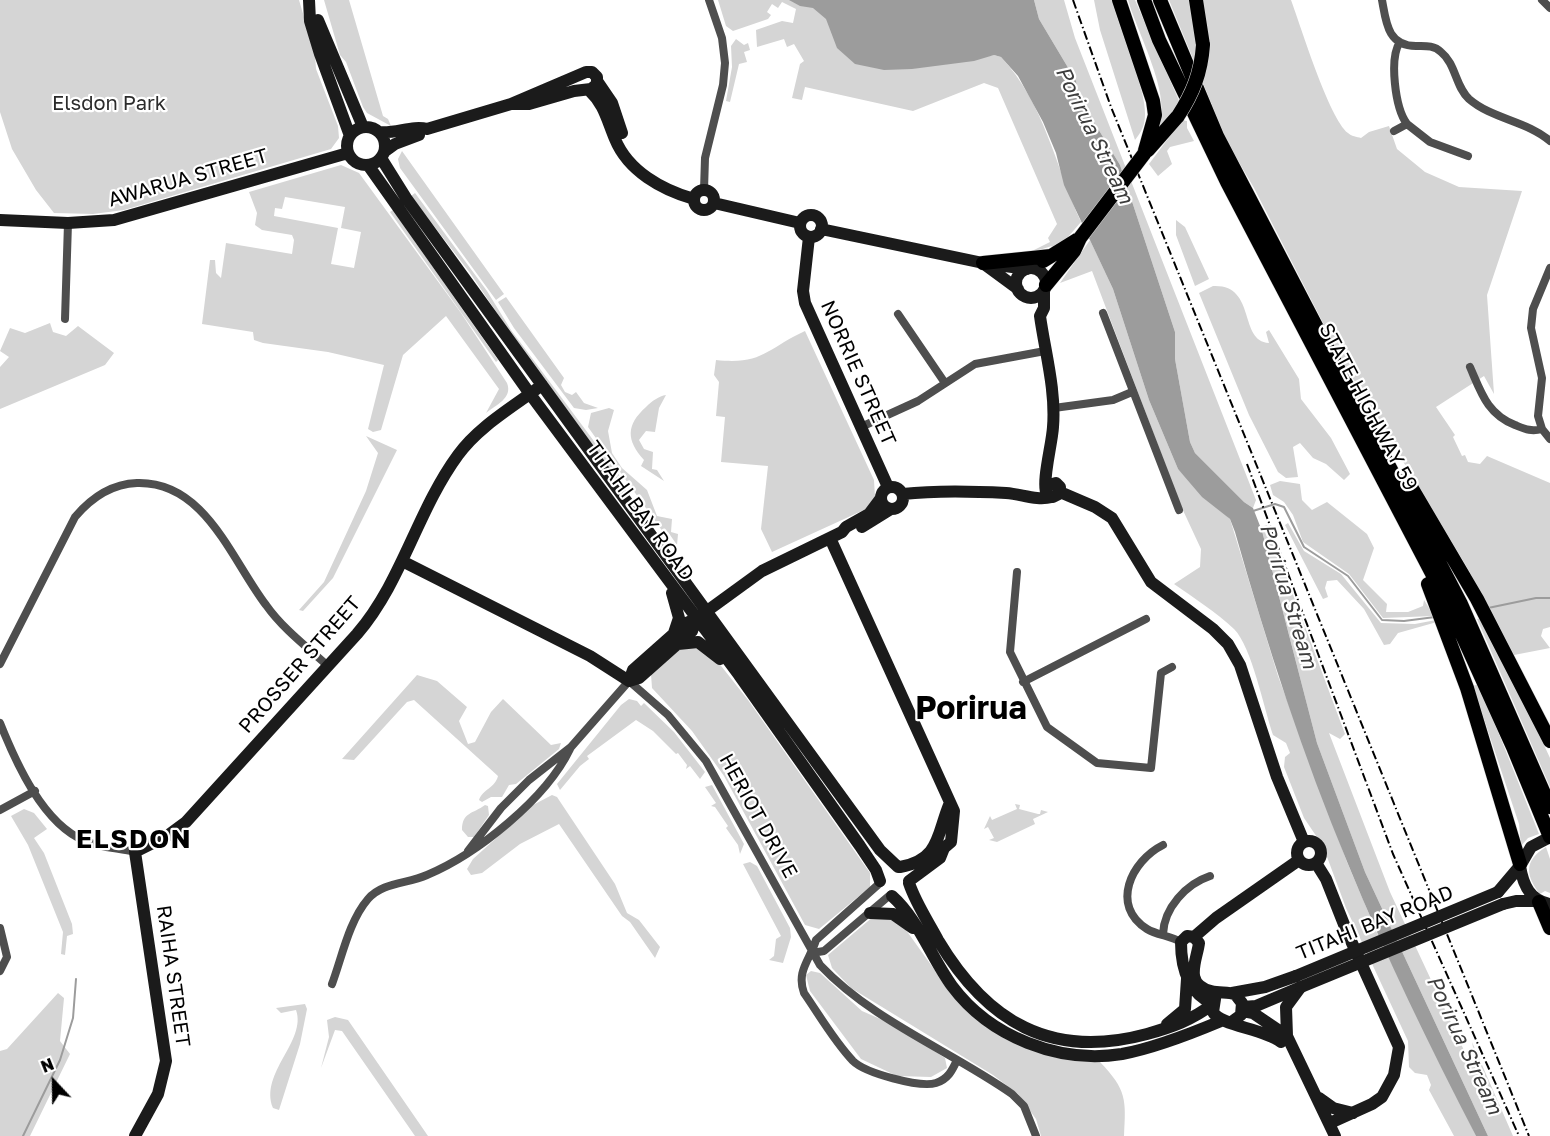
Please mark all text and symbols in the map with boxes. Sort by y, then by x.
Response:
water label: Porirua Stream [1050,62,1138,208]
park label: Elsdon Park [52,92,166,116]
street label: AWARUA STREET [105,144,271,212]
street label: NORRIE STREET [815,297,901,449]
street label: STATE HIGHWAY 59 [1314,319,1422,495]
street label: TITAHI BAY ROAD [581,436,699,586]
water label: Porirua Stream [1254,521,1322,671]
street label: PROSSER STREET [234,592,366,738]
district label: Porirua [915,690,1027,728]
street label: HERIOT DRIVE [714,750,802,882]
district label: ELSDON [76,824,192,856]
street label: TITAHI BAY ROAD [1293,881,1457,965]
street label: RAIHA STREET [151,904,195,1048]
water label: Porirua Stream [1421,972,1507,1118]
north arrow [24,1052,84,1112]
text: N [38,1054,57,1077]

